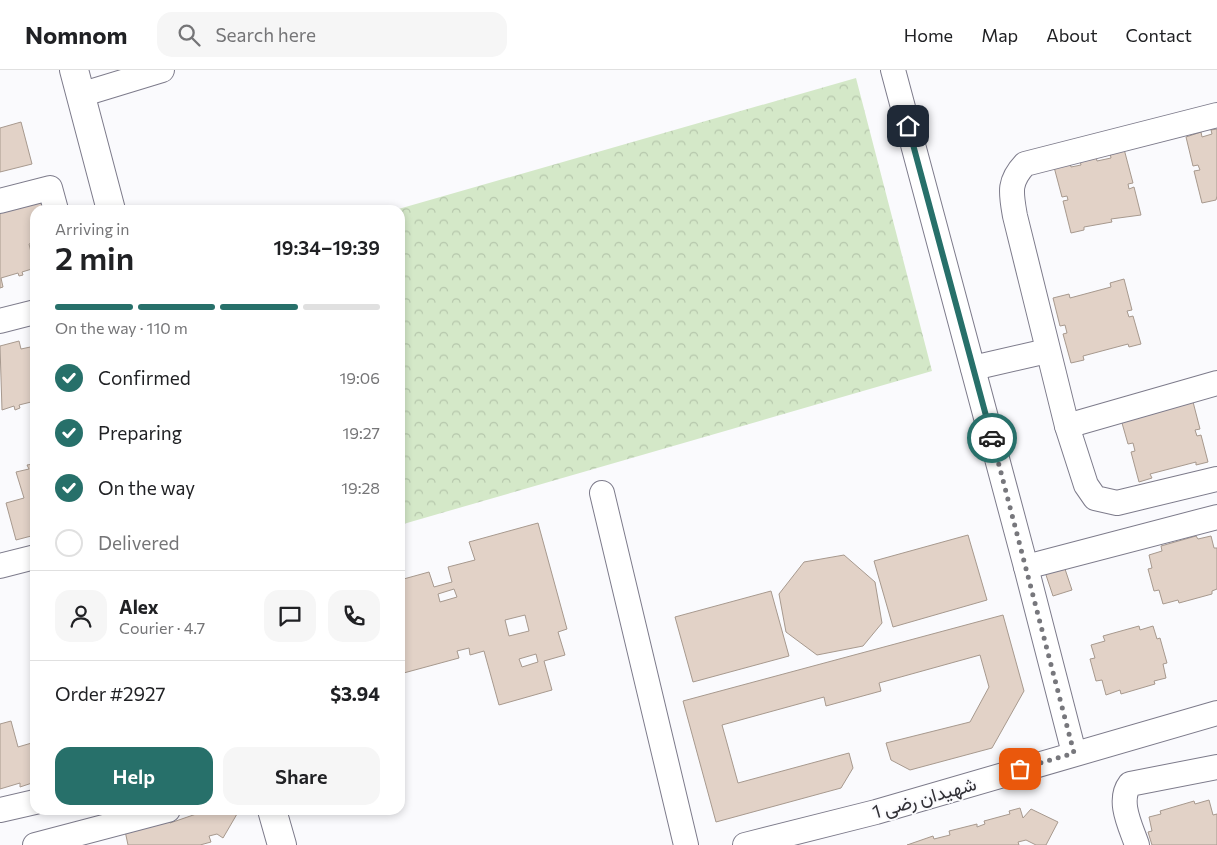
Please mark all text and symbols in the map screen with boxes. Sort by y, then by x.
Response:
search box [157,12,507,57]
text: Nomnom [25,20,127,49]
icon: search [175,21,203,49]
text: Search here [215,23,316,46]
text: Home [904,24,953,46]
text: Map [981,24,1018,46]
text: About [1046,24,1098,46]
text: Contact [1126,24,1192,46]
pin [887,105,929,147]
icon: home [894,112,922,140]
text: Arriving in [55,219,129,238]
text: 19:34–19:39 [273,236,380,259]
text: 2 min [55,237,134,277]
text: On the way · 110 m [55,318,188,337]
icon: check [55,364,83,392]
text: Confirmed [98,366,191,389]
text: 19:06 [340,368,380,387]
courier [967,413,1017,463]
icon: check [55,419,83,447]
text: Preparing [98,421,182,444]
text: 19:27 [342,423,380,442]
icon: car [978,424,1006,452]
icon: check [55,474,83,502]
text: On the way [98,476,195,499]
text: 19:28 [341,478,380,497]
text: Delivered [98,531,179,554]
button: person [55,590,107,642]
button: chat [264,590,316,642]
button: phone [328,590,380,642]
text: Alex [119,595,159,618]
text: Courier · 4.7 [119,618,205,637]
text: Order #2927 [55,682,165,705]
text: $3.94 [330,682,380,705]
button: Help [55,747,213,805]
button: Share [223,747,380,805]
pin [999,748,1041,790]
icon: bag [1006,755,1034,783]
street label: شهیدان رضی 1 [869,771,979,824]

